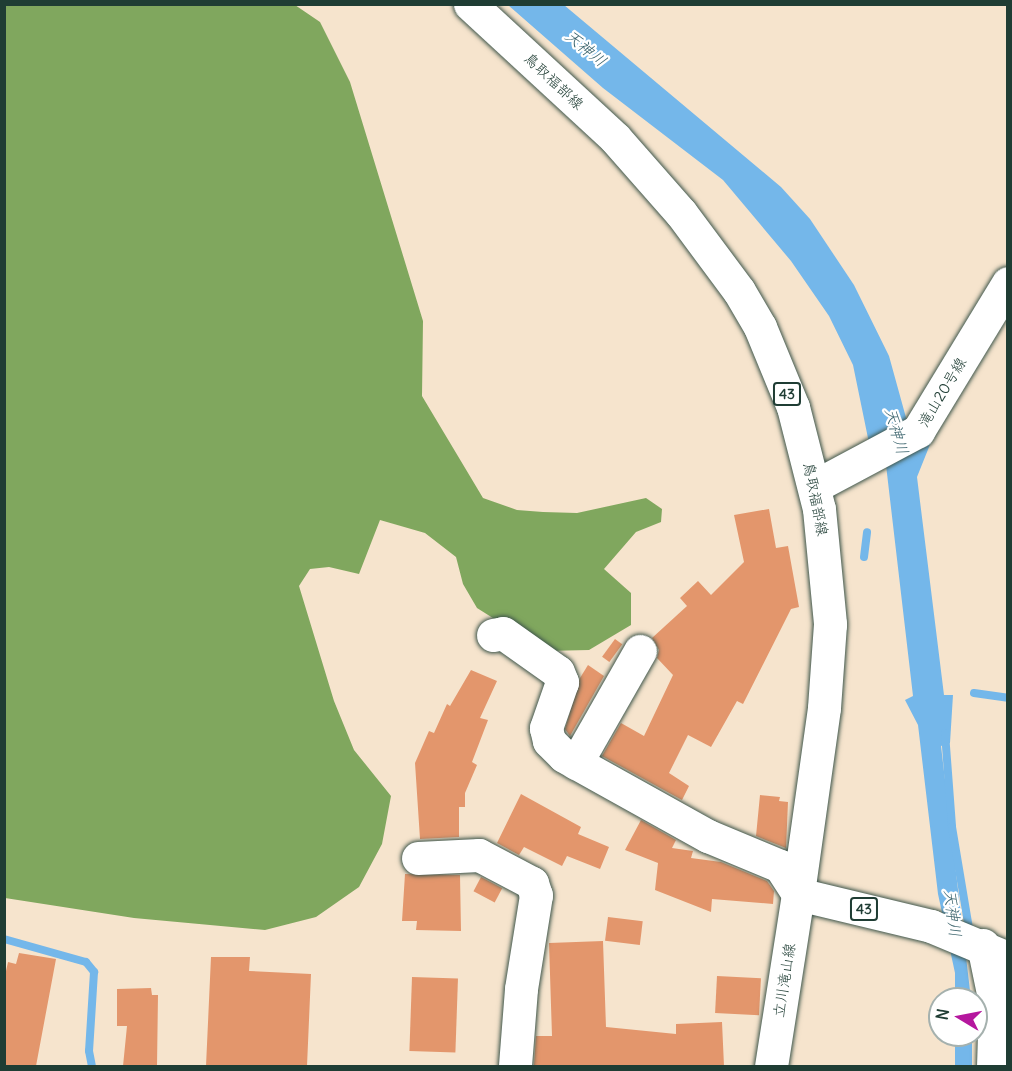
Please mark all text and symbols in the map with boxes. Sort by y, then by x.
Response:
water label: 天神川 [561,25,611,71]
street label: 鳥取福部線 [520,49,588,113]
street label: 滝山20号線 [914,354,970,430]
road number: 43 [772,383,802,405]
water label: 天神川 [881,405,913,457]
street label: 鳥取福部線 [800,460,832,538]
water label: 天神川 [941,888,965,938]
road number: 43 [849,898,879,920]
street label: 立川滝山線 [769,942,799,1018]
north arrow [928,987,988,1047]
text: N [931,1007,953,1021]

